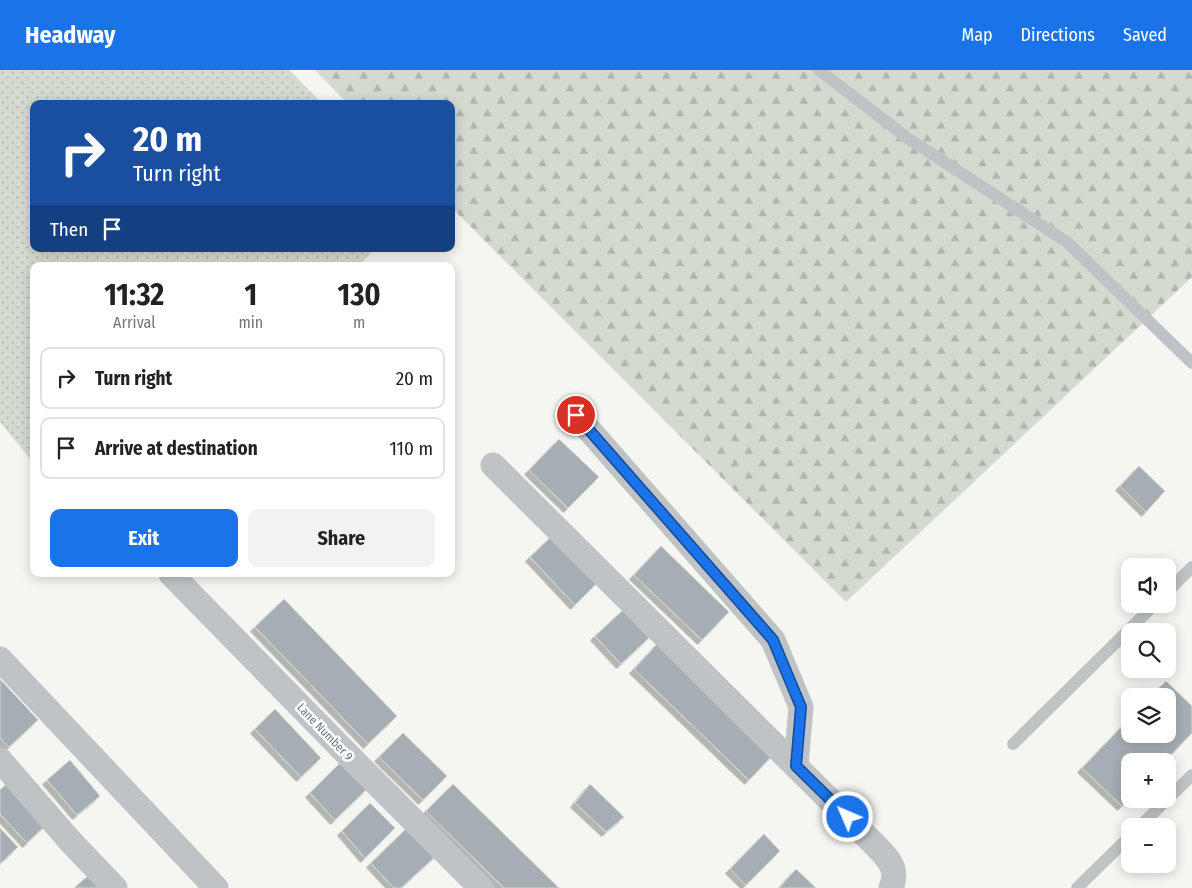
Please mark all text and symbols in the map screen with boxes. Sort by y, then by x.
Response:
text: Headway [25,21,116,49]
text: Map [961,24,993,46]
text: Directions [1021,24,1095,46]
text: Saved [1123,24,1167,46]
text: 20 m [133,118,202,160]
icon: right [50,120,115,185]
text: Turn right [133,160,221,187]
icon: arrive [98,215,126,243]
text: Then [50,218,88,241]
text: 11:32 [104,277,164,313]
text: 1 [245,277,257,313]
text: 130 [337,277,381,313]
text: Arrival [113,313,155,332]
text: min [238,313,263,332]
text: m [353,313,365,332]
icon: right [52,364,80,392]
text: Turn right [95,367,172,390]
text: 20 m [396,367,433,390]
pin [555,394,597,436]
icon: arrive [562,401,590,429]
icon: arrive [52,434,80,462]
text: Arrive at destination [95,437,258,460]
text: 110 m [389,437,433,460]
button: Exit [50,509,238,567]
button: Share [248,509,435,567]
map controls [1121,558,1176,873]
button: sound [1121,558,1176,613]
button: search [1121,623,1176,678]
button: layers [1121,688,1176,743]
street label: Lane Number 9 [294,700,356,764]
button: + [1121,753,1176,808]
position arrow [821,790,873,842]
button: − [1121,818,1176,873]

